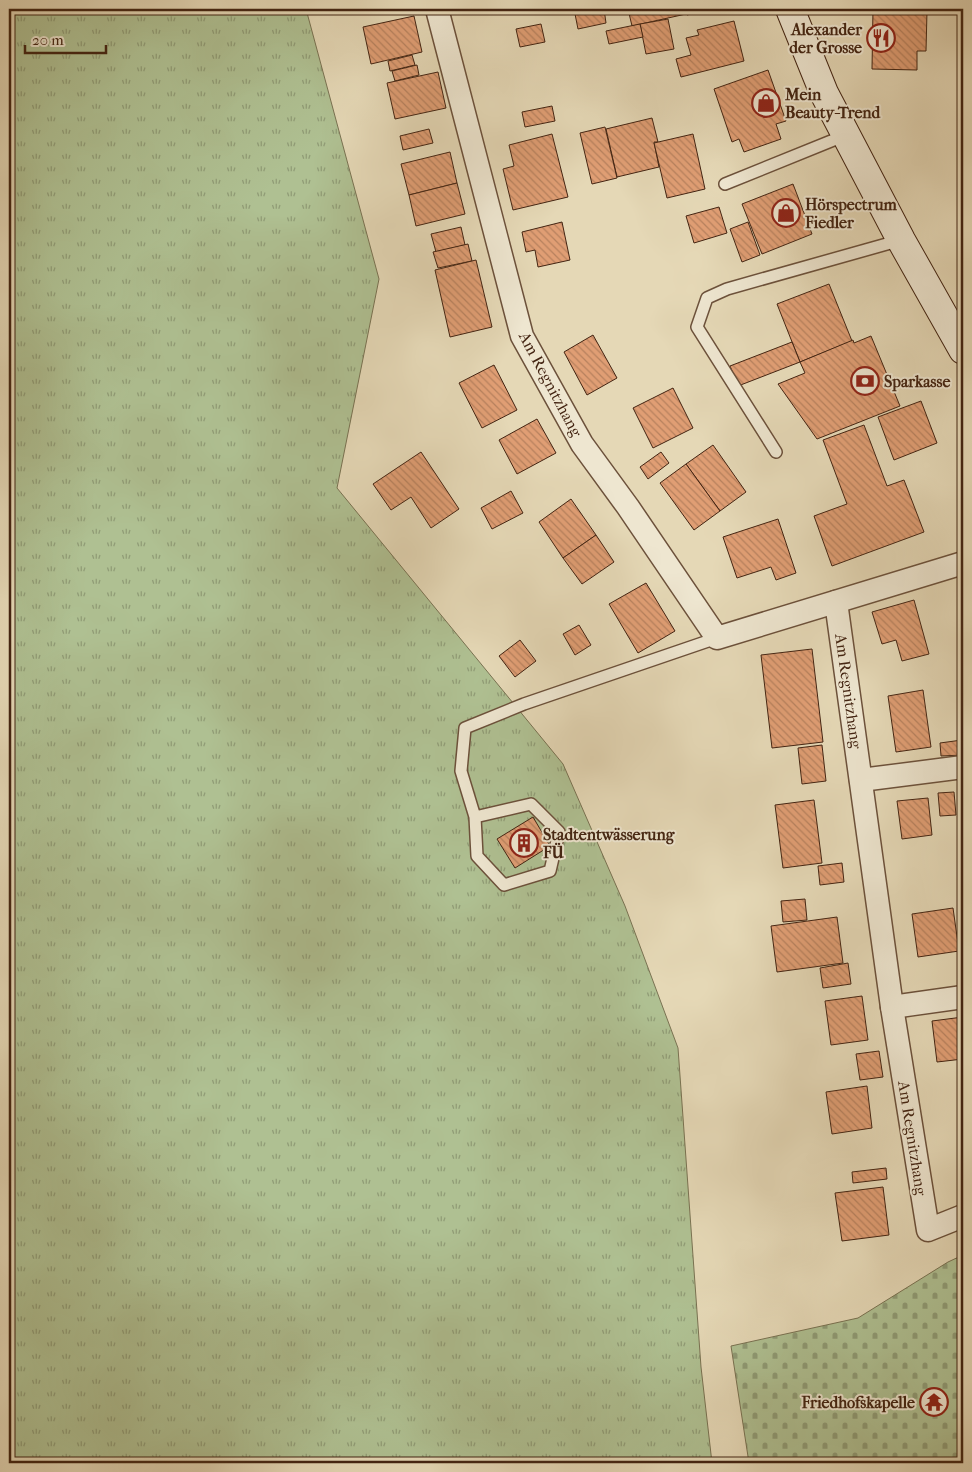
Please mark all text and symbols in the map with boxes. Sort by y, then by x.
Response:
place label: Alexander der Grosse [789,20,863,57]
scale bar [25,22,106,54]
restaurant icon: Alexander der Grosse [866,23,896,53]
text: 20 m [32,31,64,49]
place label: Mein Beauty-Trend [784,85,882,123]
shop icon: Mein Beauty-Trend [751,88,781,118]
place label: Hörspectrum Fiedler [804,195,897,232]
shop icon: Hörspectrum Fiedler [771,198,801,228]
street label: Am Regnitzhang [514,328,586,440]
bank icon: Sparkasse [850,366,880,396]
place label: Sparkasse [884,372,950,392]
street label: Am Regnitzhang [831,631,866,750]
place label: Stadtentwässerung FÜ [542,825,675,862]
building icon: Stadtentwässerung FÜ [509,828,539,858]
street label: Am Regnitzhang [894,1078,931,1197]
temple icon: Friedhofskapelle [919,1387,949,1417]
place label: Friedhofskapelle [801,1393,915,1413]

